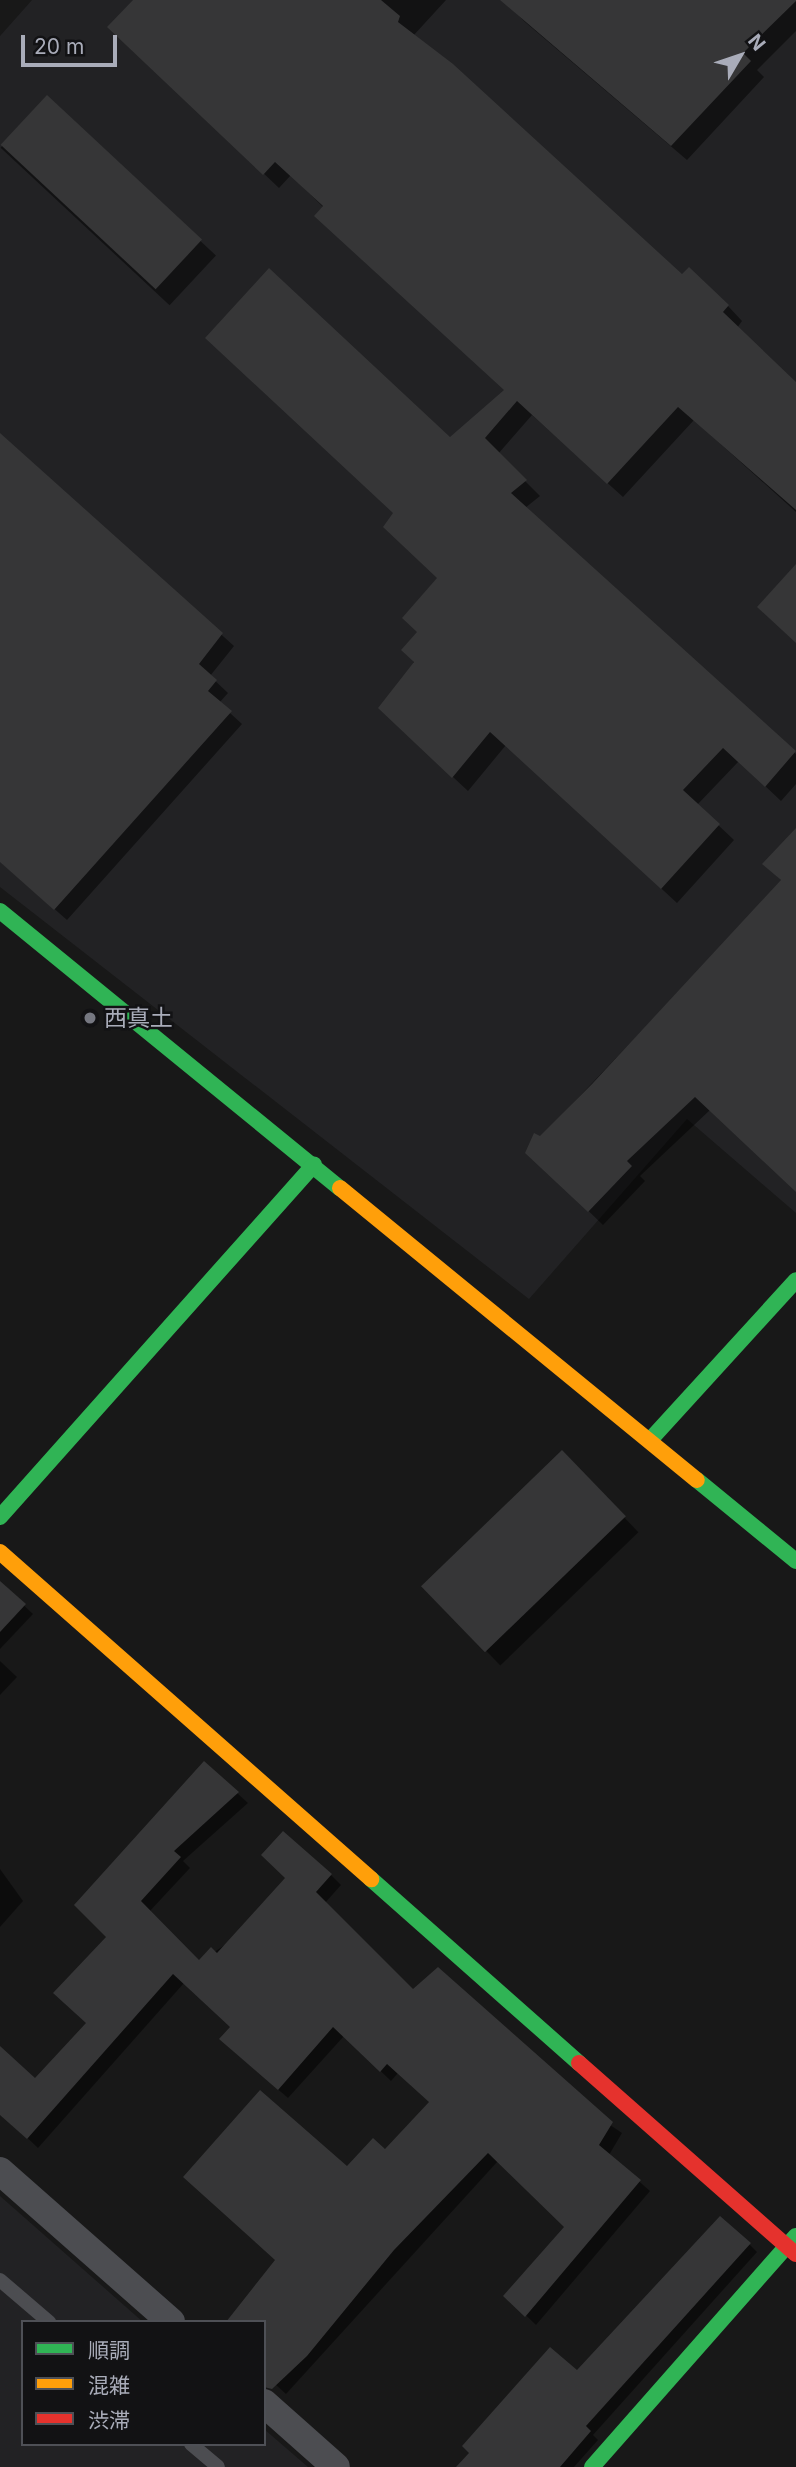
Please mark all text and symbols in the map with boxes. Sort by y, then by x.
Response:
scale bar [24,21,121,65]
north arrow [705,21,775,91]
text: N [743,30,770,55]
text: 20 m [34,34,84,59]
place label: 西真土 [104,1004,173,1032]
marker: 西真土 [82,1010,98,1026]
legend [21,2320,266,2446]
text: 順調 [88,2338,130,2363]
text: 混雑 [88,2373,130,2398]
text: 渋滞 [88,2408,130,2433]

